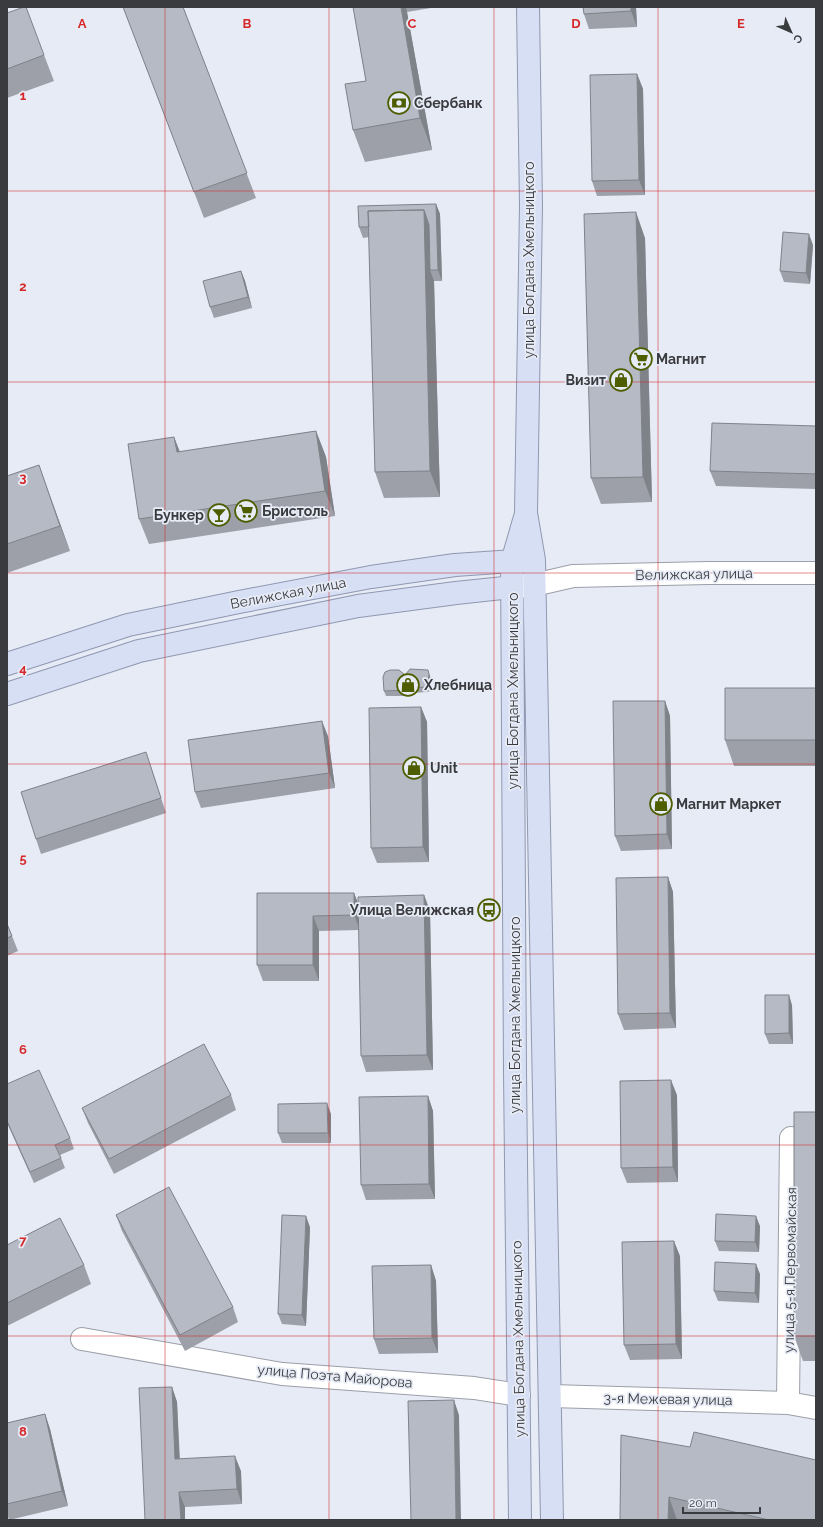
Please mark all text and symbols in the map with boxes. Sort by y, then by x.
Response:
north arrow [771,12,811,52]
text: A [78,16,87,31]
text: B [243,16,252,31]
text: C [408,16,417,31]
text: D [571,16,581,31]
text: E [737,16,745,31]
text: С [790,31,805,46]
text: 1 [20,88,27,103]
bank icon: Сбербанк [386,90,412,116]
place label: Сбербанк [414,95,483,111]
street label: улица Богдана Хмельницкого [521,162,537,358]
text: 2 [19,279,27,294]
supermarket icon: Магнит [628,346,654,372]
place label: Магнит [656,351,706,367]
shop icon: Визит [608,367,634,393]
place label: Визит [565,372,606,388]
text: 3 [19,470,27,485]
supermarket icon: Бристоль [233,498,259,524]
bar icon: Бункер [206,502,232,528]
place label: Бристоль [262,503,328,519]
place label: Бункер [154,507,204,523]
street label: Велижская улица [635,565,753,583]
street label: Велижская улица [229,574,347,612]
street label: улица Богдана Хмельницкого [505,593,521,789]
text: 4 [19,661,27,676]
shop icon: Хлебница [395,672,421,698]
place label: Хлебница [423,677,492,693]
shop icon: Unit [401,755,427,781]
place label: Unit [430,760,458,776]
shop icon: Магнит Маркет [648,791,674,817]
place label: Магнит Маркет [676,796,781,812]
text: 5 [19,851,27,866]
bus stop icon: Улица Велижская [476,897,502,923]
place label: Улица Велижская [349,902,474,918]
street label: улица Богдана Хмельницкого [507,917,523,1113]
text: 6 [19,1042,27,1057]
street label: улица 5-я Первомайская [781,1187,799,1353]
text: 7 [19,1233,27,1248]
street label: улица Богдана Хмельницкого [508,1240,528,1438]
street label: улица Поэта Майорова [257,1361,413,1391]
street label: 3-я Межевая улица [603,1390,733,1408]
text: 8 [19,1424,27,1439]
scale bar [683,1489,760,1515]
text: 20 m [689,1496,717,1510]

